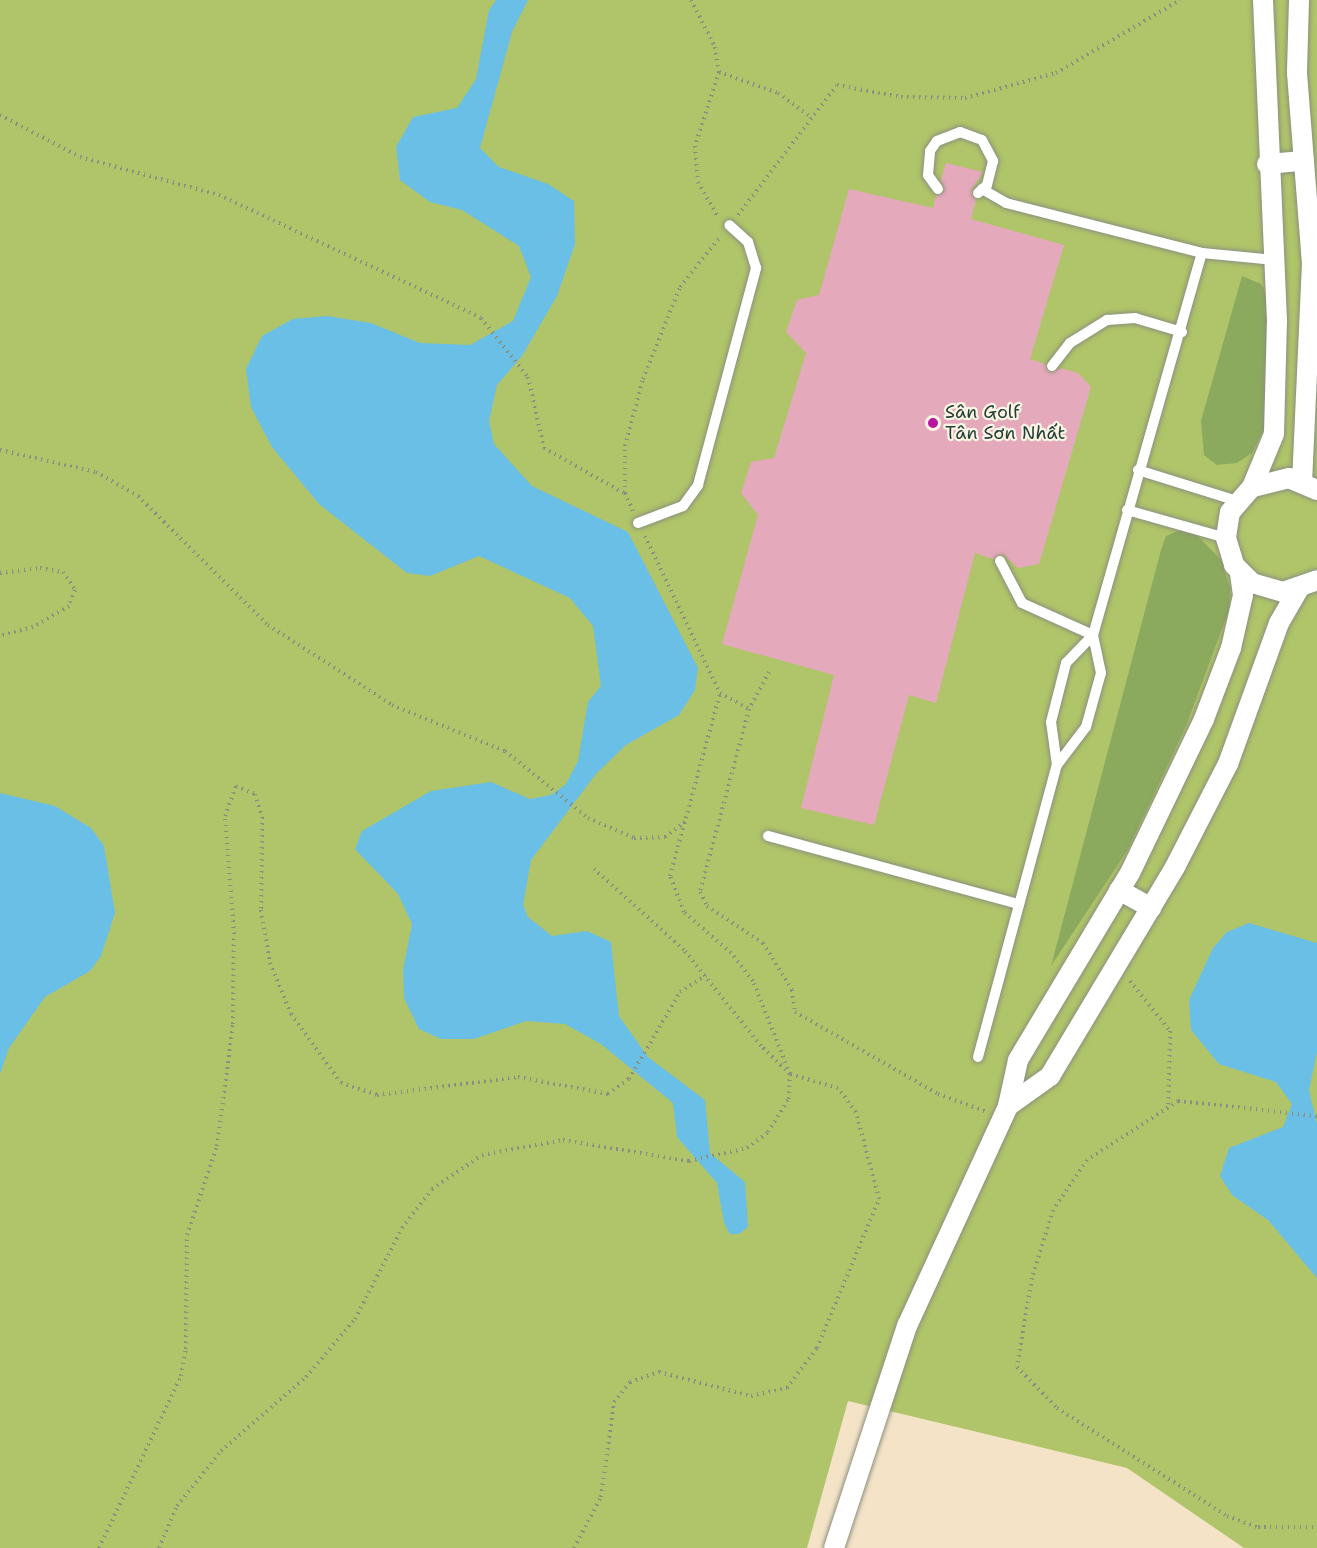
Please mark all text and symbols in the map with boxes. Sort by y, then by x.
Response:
place label: Sân Golf Tân Sơn Nhất [945,402,1065,444]
marker: Sân Golf Tân Sơn Nhất [926,416,940,430]

